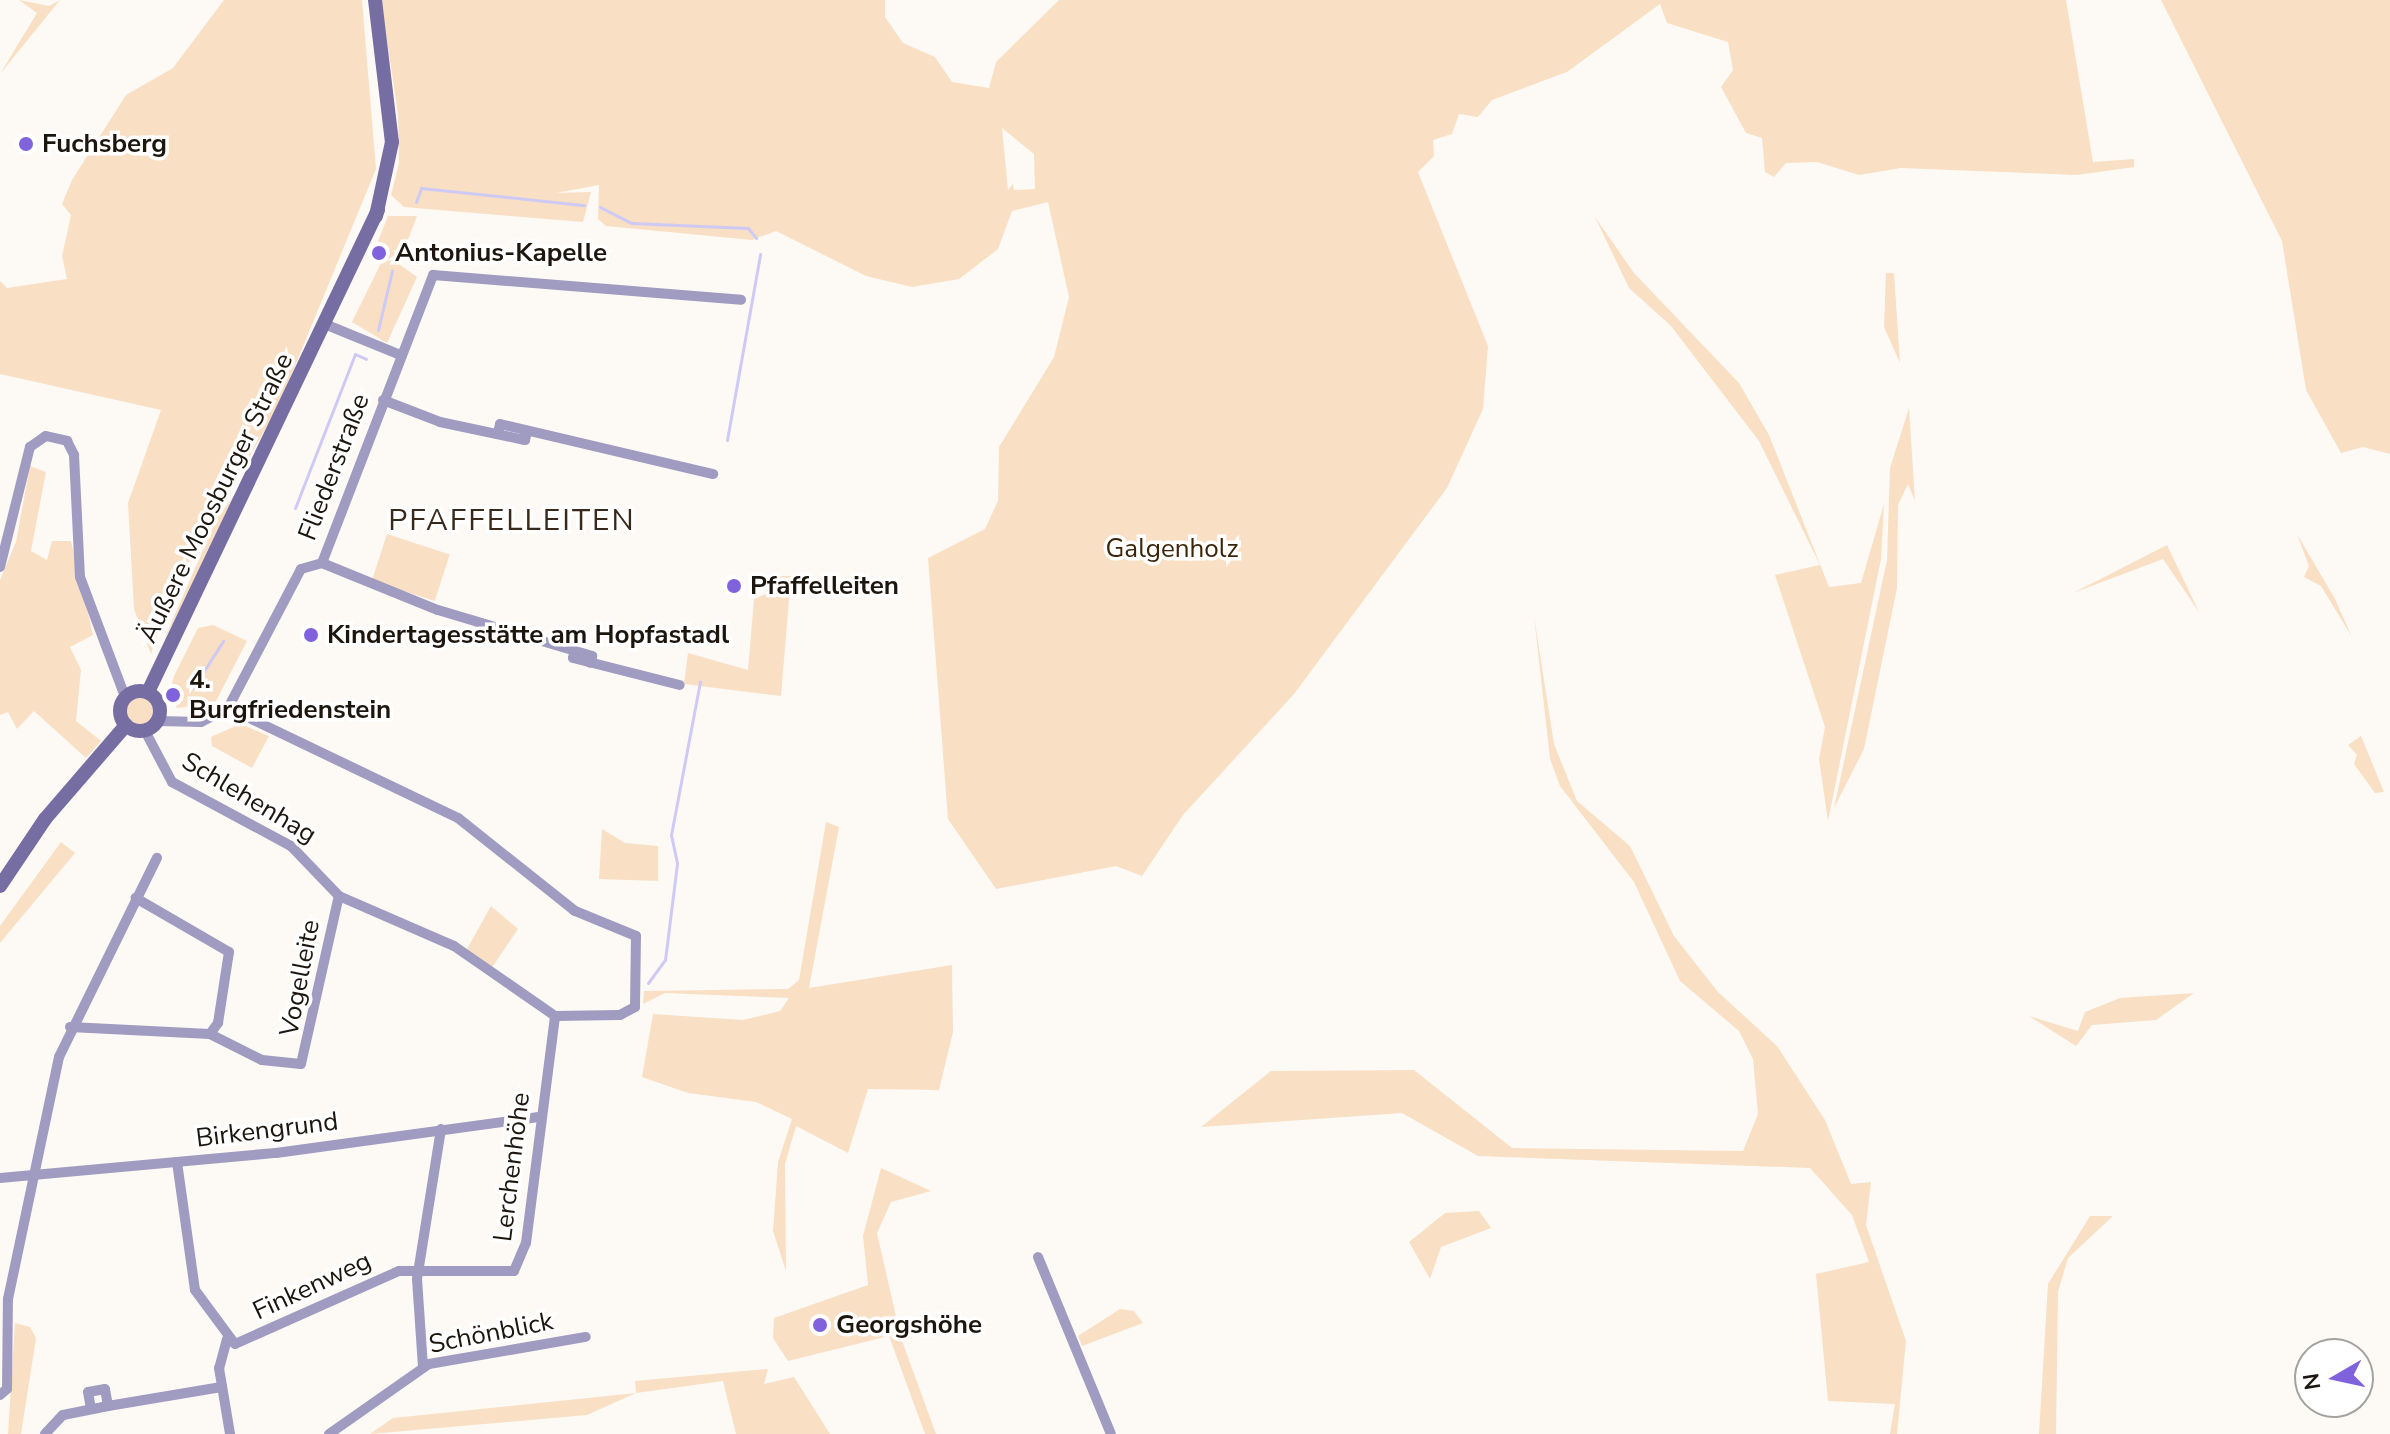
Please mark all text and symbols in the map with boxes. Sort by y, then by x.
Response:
place label: Fuchsberg [42,128,167,160]
marker: Fuchsberg [17,135,35,153]
place label: Antonius-Kapelle [395,237,607,269]
marker: Antonius-Kapelle [370,244,388,262]
street label: Äußere Moosburger Straße [132,348,300,648]
street label: Fliederstraße [292,389,376,545]
district label: PFAFFELLEITEN [388,503,636,539]
park label: Galgenholz [1105,533,1239,565]
place label: Pfaffelleiten [750,570,899,602]
marker: Pfaffelleiten [725,577,743,595]
place label: Kindertagesstätte am Hopfastadl [327,619,729,651]
marker: Kindertagesstätte am Hopfastadl [302,626,320,644]
place label: 4. Burgfriedenstein [189,664,391,726]
marker: 4. Burgfriedenstein [164,686,182,704]
street label: Schlehenhag [176,746,322,850]
street label: Vogelleite [273,917,327,1039]
street label: Lerchenhöhe [487,1091,537,1243]
street label: Birkengrund [194,1106,340,1154]
street label: Finkenweg [248,1245,376,1327]
street label: Schönblick [426,1306,556,1360]
place label: Georgshöhe [836,1309,982,1341]
marker: Georgshöhe [811,1316,829,1334]
north arrow [2294,1338,2374,1418]
text: N [2296,1371,2328,1392]

